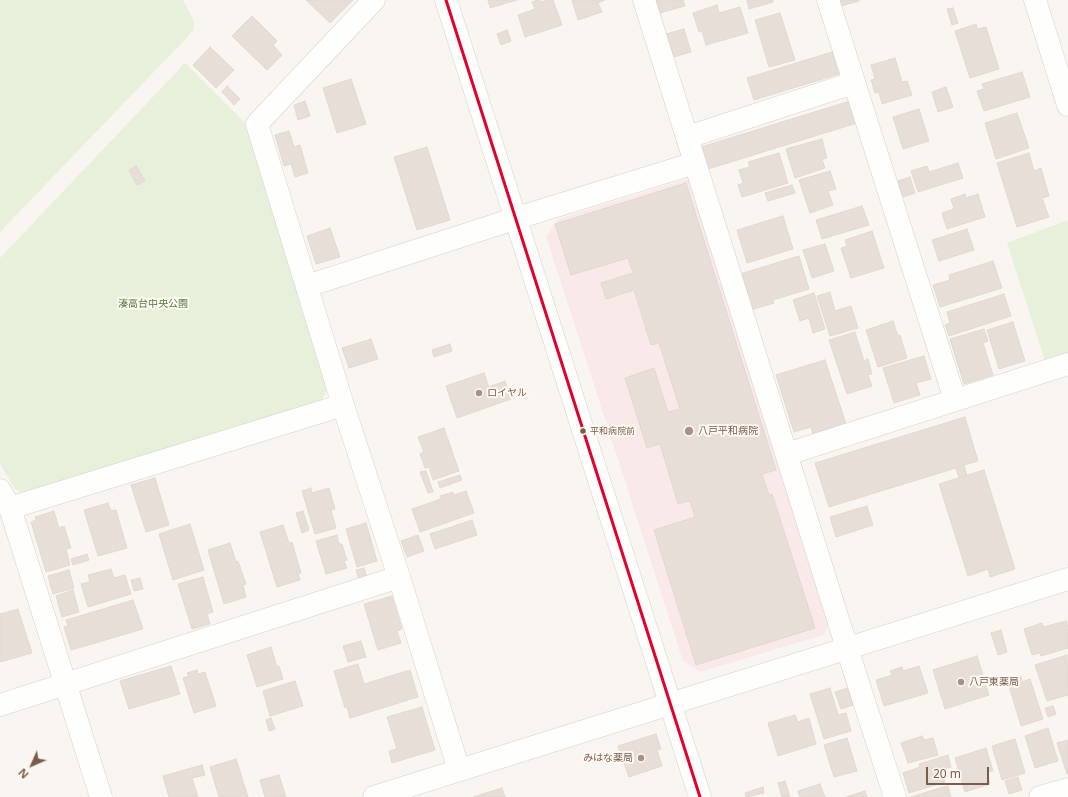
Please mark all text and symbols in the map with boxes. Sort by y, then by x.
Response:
park label: 湊高台中央公園 [118,298,188,310]
place label: ロイヤル [487,387,527,399]
marker: ロイヤル [474,388,484,398]
marker: 八戸平和病院 [683,425,695,437]
place label: 八戸平和病院 [698,425,758,437]
marker: 平和病院前 [578,426,588,436]
place label: 平和病院前 [590,426,635,436]
place label: 八戸東薬局 [969,676,1019,688]
marker: 八戸東薬局 [956,677,966,687]
north arrow [12,745,52,785]
place label: みはな薬局 [583,752,633,764]
marker: みはな薬局 [636,753,646,763]
scale bar [928,759,991,785]
text: N [15,765,32,782]
text: 20 m [933,765,961,782]

